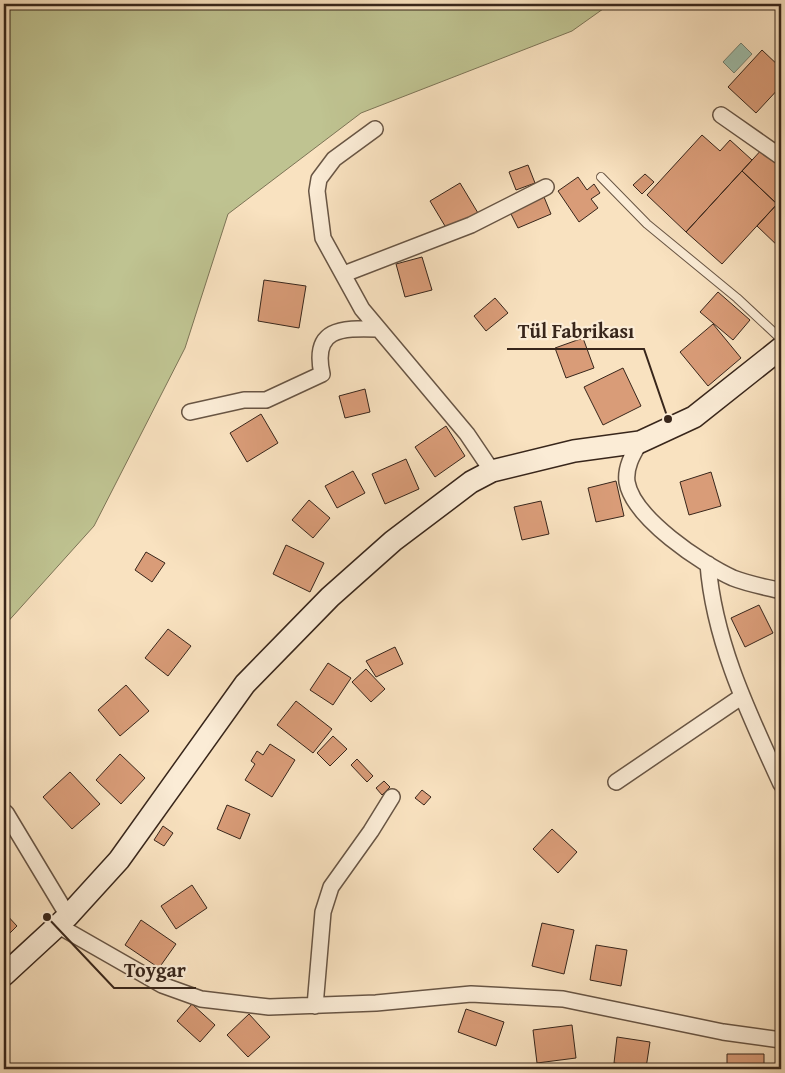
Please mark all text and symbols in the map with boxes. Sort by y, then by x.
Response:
callout: Tül Fabrikası [507,314,644,349]
text: Tül Fabrikası [518,316,634,345]
callout: Toygar [114,953,196,988]
text: Toygar [124,955,186,984]

